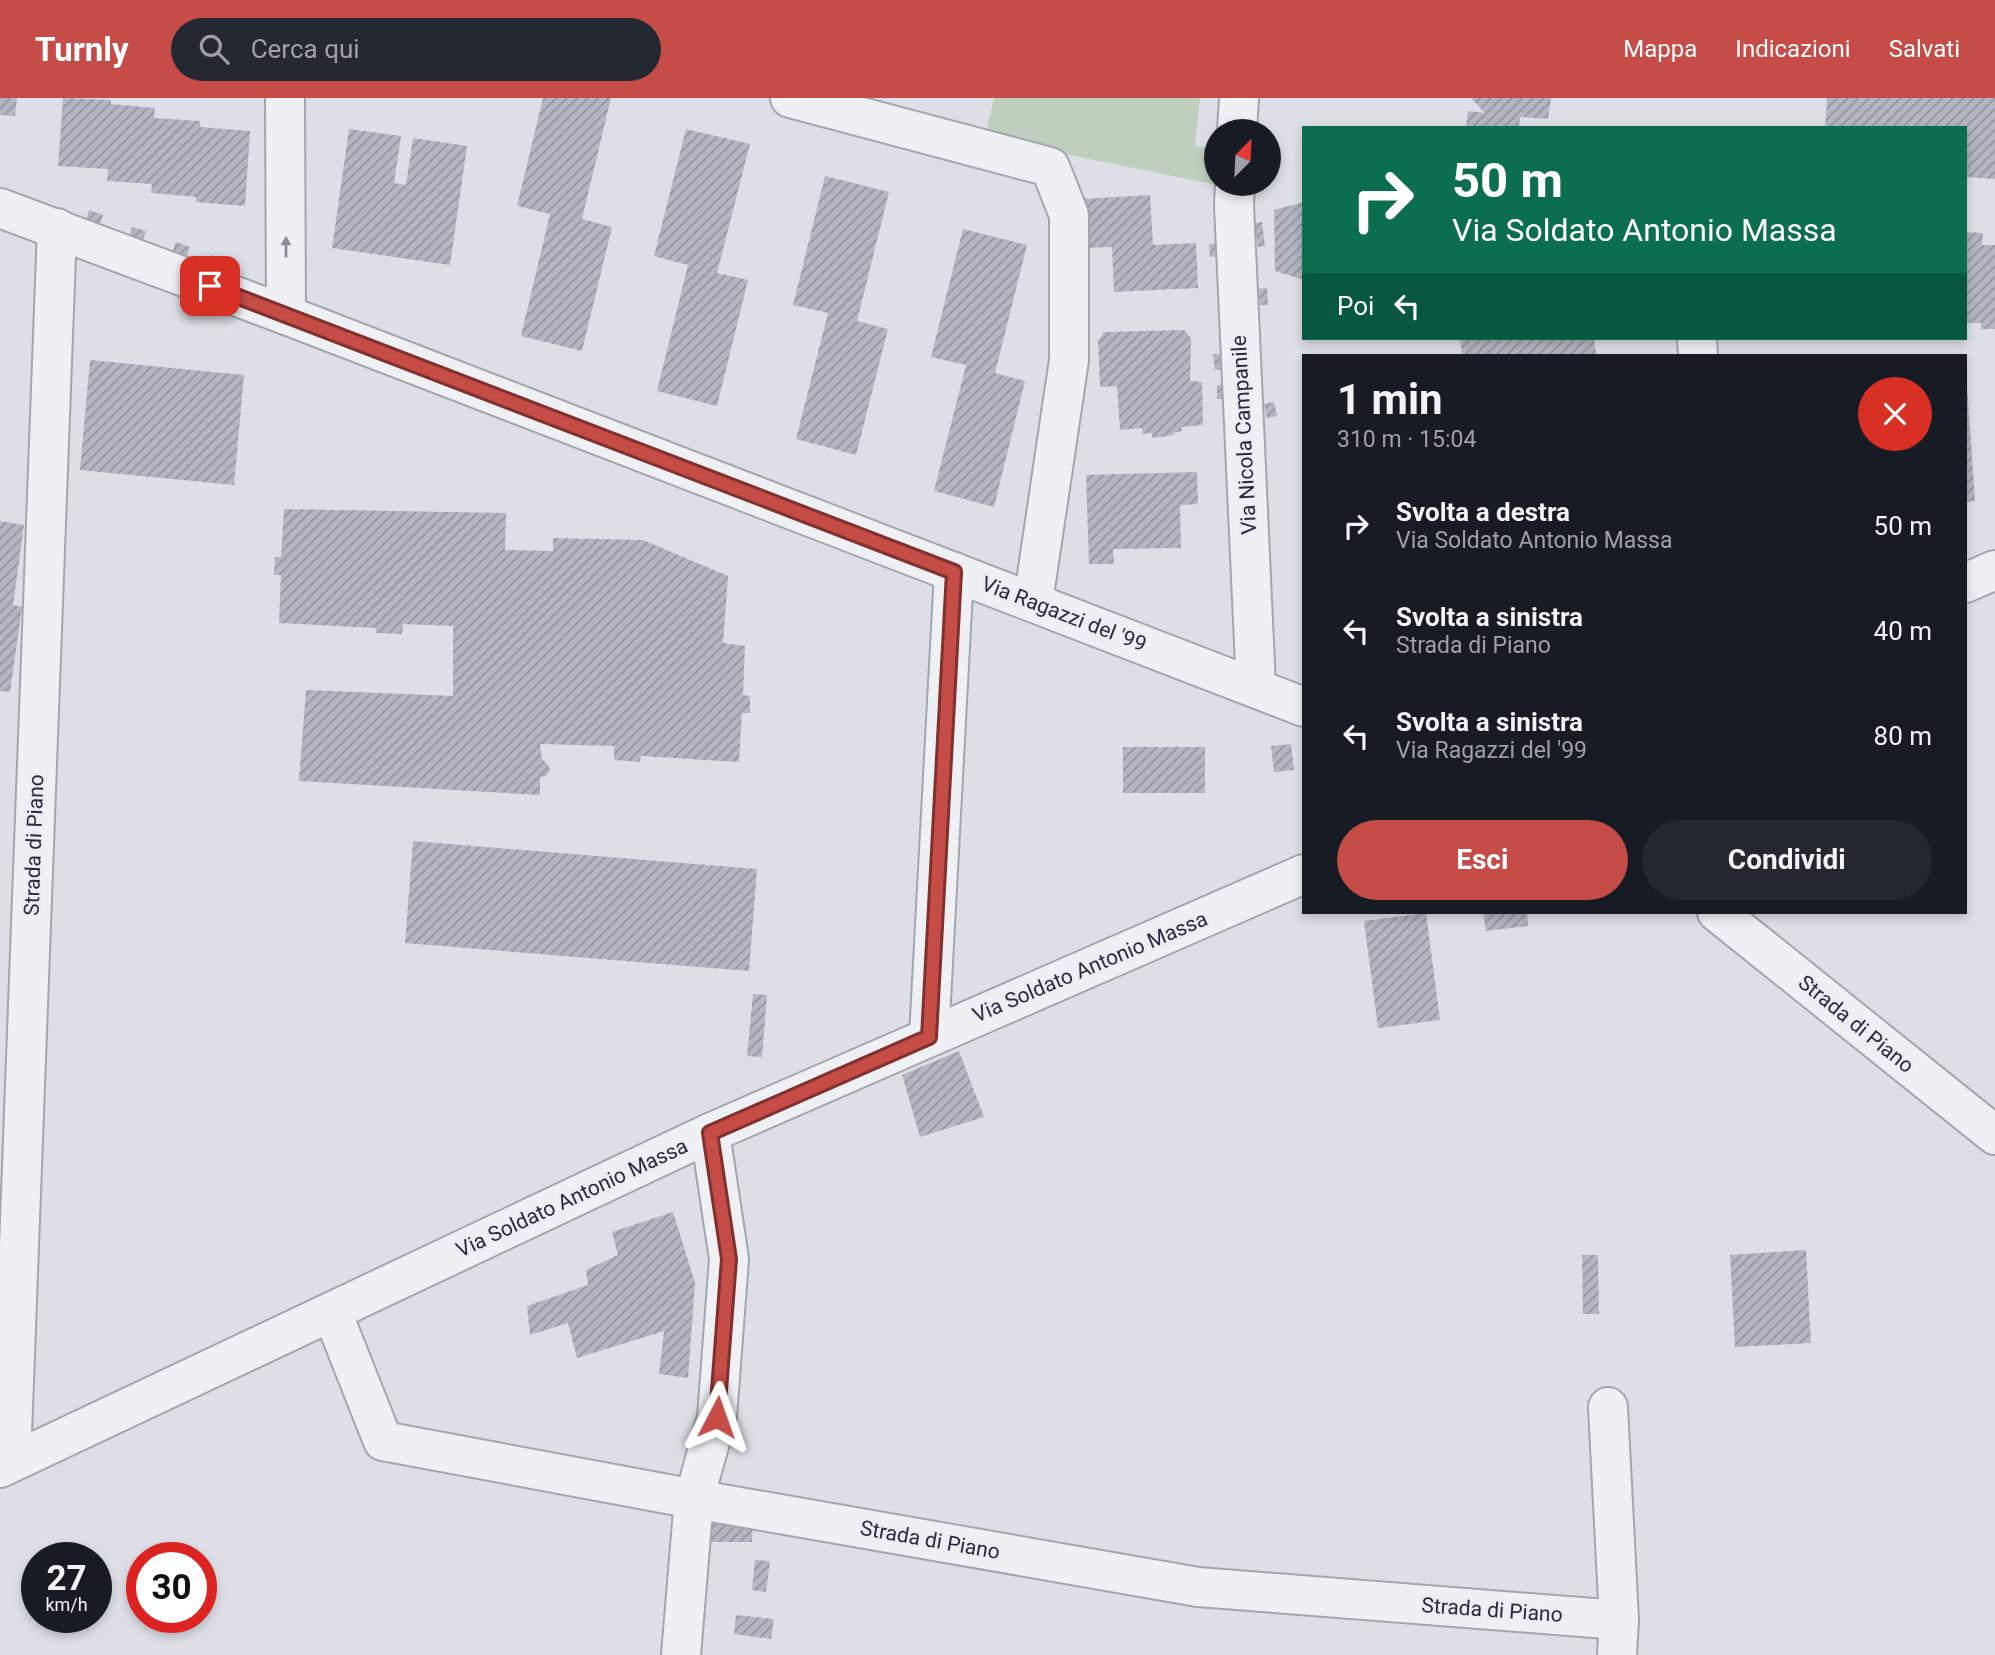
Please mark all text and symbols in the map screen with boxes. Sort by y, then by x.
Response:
search box [171,18,661,81]
text: Turnly [35,30,129,69]
icon: search [195,30,233,68]
text: Cerca qui [251,34,360,64]
text: Mappa [1623,35,1697,63]
text: Indicazioni [1735,35,1851,63]
text: Salvati [1889,35,1960,63]
north arrow [1204,119,1281,196]
map controls [1204,119,1281,196]
text: 50 m [1452,152,1563,209]
icon: right [1337,154,1428,245]
text: Via Soldato Antonio Massa [1452,211,1837,249]
one-way arrow [280,236,292,258]
pin [180,256,240,316]
icon: arrive [191,267,229,305]
icon: left [1388,287,1426,325]
text: Poi [1337,291,1374,321]
street label: Via Nicola Campanile [1227,335,1261,535]
text: 1 min [1337,375,1443,424]
button: close [1858,377,1932,451]
text: 310 m · 15:04 [1337,426,1476,453]
text: Svolta a destra [1396,497,1570,527]
icon: right [1337,507,1375,545]
text: 50 m [1874,511,1932,541]
text: Via Soldato Antonio Massa [1396,527,1673,554]
street label: Via Ragazzi del '99 [978,572,1150,656]
text: Svolta a sinistra [1396,602,1583,632]
icon: left [1337,612,1375,650]
text: 40 m [1874,616,1932,646]
text: Strada di Piano [1396,632,1551,659]
text: Svolta a sinistra [1396,707,1583,737]
icon: left [1337,717,1375,755]
text: 80 m [1874,721,1932,751]
text: Via Ragazzi del '99 [1396,737,1587,764]
street label: Strada di Piano [20,774,48,916]
button: Esci [1337,820,1628,900]
button: Condividi [1642,820,1932,900]
street label: Via Soldato Antonio Massa [969,907,1211,1027]
street label: Strada di Piano [1793,970,1919,1078]
street label: Via Soldato Antonio Massa [453,1134,691,1262]
position arrow [680,1380,754,1454]
street label: Strada di Piano [858,1516,1002,1564]
speed limit sign: 30 [126,1542,217,1633]
text: 27 [46,1558,87,1599]
street label: Strada di Piano [1421,1593,1563,1627]
text: km/h [45,1594,88,1615]

